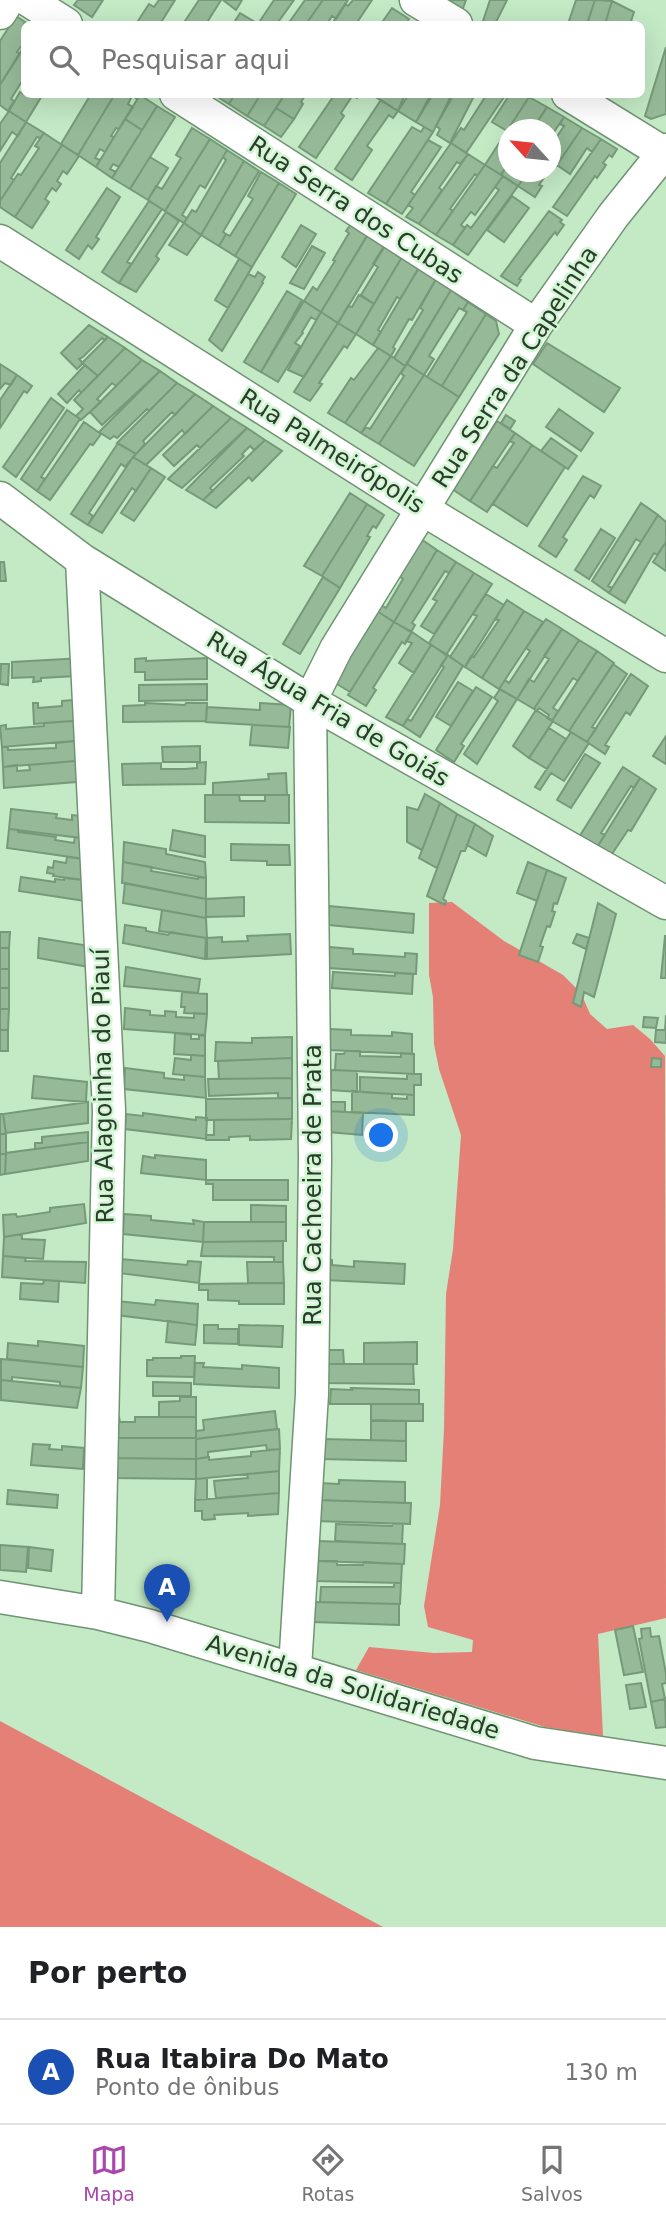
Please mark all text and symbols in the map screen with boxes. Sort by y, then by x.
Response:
search box [21,21,645,98]
icon: search [45,41,83,79]
text: Pesquisar aqui [101,45,290,75]
north arrow [498,119,561,182]
street label: Rua Serra dos Cubas [244,130,468,290]
street label: Rua Serra da Capelinha [426,241,604,493]
street label: Rua Palmeirópolis [234,383,430,519]
street label: Rua Água Fria de Goiás [202,625,455,793]
street label: Rua Alagoinha do Piauí [87,947,119,1224]
street label: Rua Cachoeira de Prata [299,1044,327,1326]
your location [364,1118,398,1152]
pin: A [144,1564,190,1622]
street label: Avenida da Solidariedade [203,1629,503,1745]
text: Por perto [28,1955,187,1990]
text: Rua Itabira Do Mato [95,2044,389,2074]
text: A [42,2059,60,2085]
text: 130 m [564,2059,638,2085]
text: Ponto de ônibus [95,2074,279,2100]
tab: Mapa [83,2141,135,2205]
tab: Rotas [302,2141,354,2205]
tab: Salvos [521,2141,583,2205]

